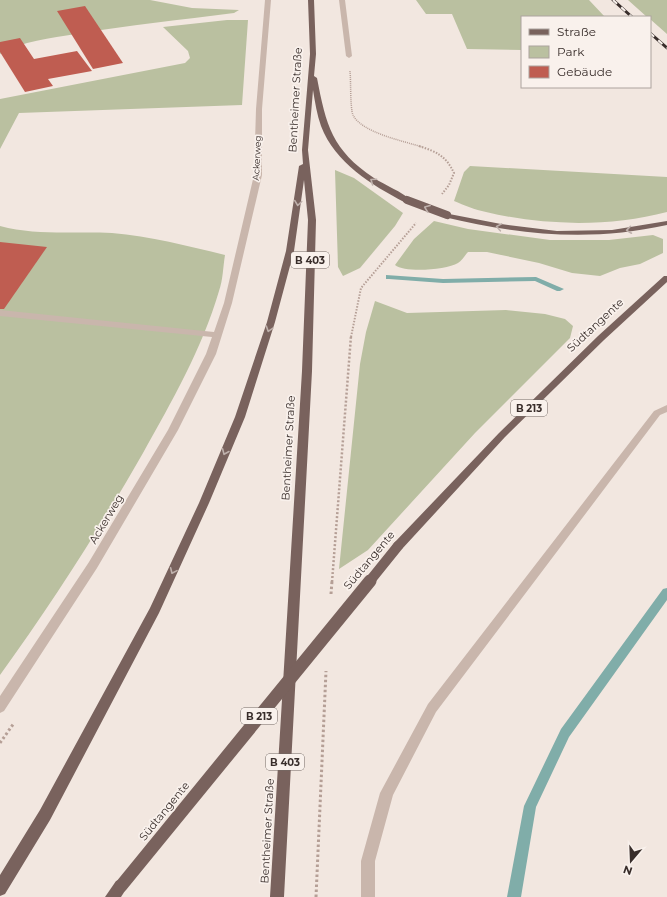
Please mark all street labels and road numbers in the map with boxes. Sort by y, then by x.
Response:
street label: Bentheimer Straße [285,47,305,153]
street label: Ackerweg [250,135,263,181]
road number: B 403 [291,252,329,268]
street label: Südtangente [564,295,626,355]
street label: Bentheimer Straße [278,395,298,501]
road number: B 213 [511,400,547,416]
street label: Ackerweg [86,492,126,546]
street label: Südtangente [340,528,398,592]
road number: B 213 [241,708,277,724]
road number: B 403 [266,754,304,770]
street label: Südtangente [136,778,192,843]
street label: Bentheimer Straße [257,778,277,884]

